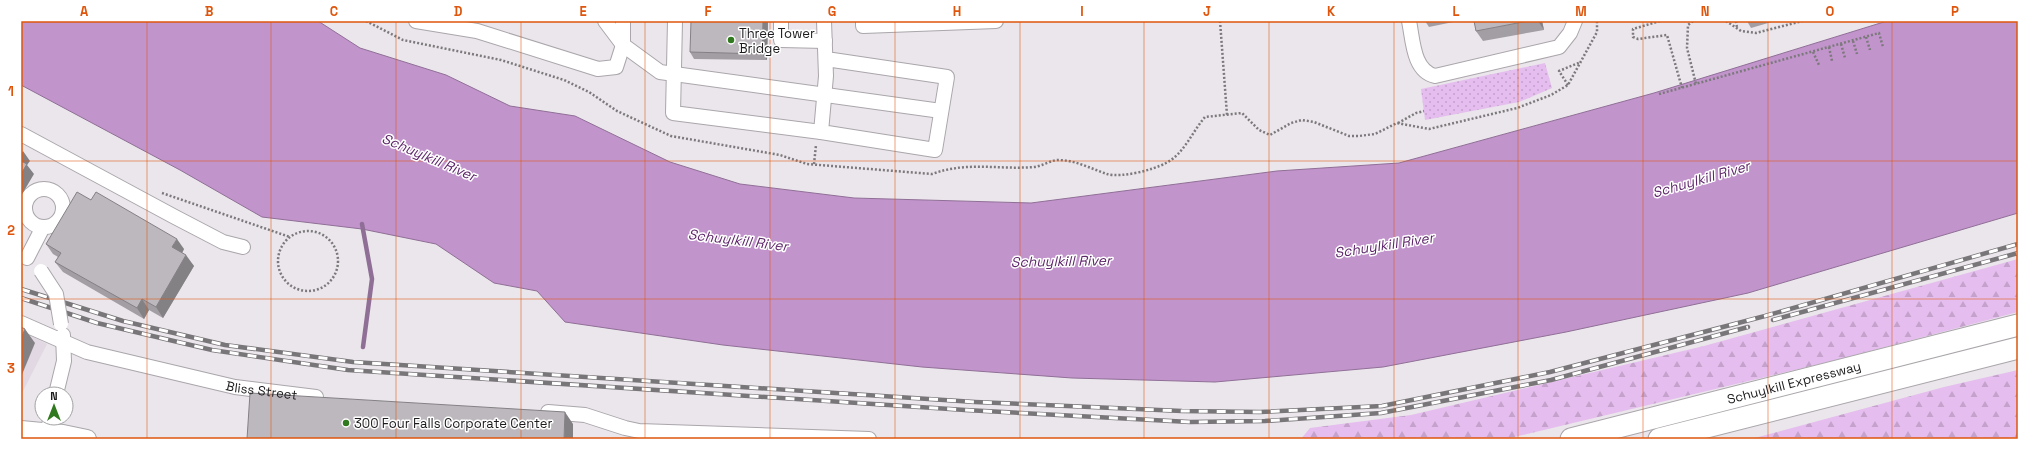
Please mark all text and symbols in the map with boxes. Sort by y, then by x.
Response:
text: A [80,3,89,20]
text: B [205,3,214,20]
text: C [330,3,338,20]
text: D [454,3,463,20]
text: E [579,3,587,20]
text: F [705,3,712,20]
text: G [828,3,836,20]
text: H [953,3,961,20]
text: I [1080,3,1084,20]
text: J [1203,3,1211,20]
text: K [1327,3,1336,20]
text: L [1452,3,1460,20]
text: M [1575,3,1587,20]
text: N [1701,3,1709,20]
text: O [1826,3,1835,20]
text: P [1951,3,1959,20]
place label: Three Tower Bridge [739,25,815,57]
marker: Three Tower Bridge [726,35,736,45]
text: 1 [8,83,14,100]
water label: Schuylkill River [379,129,480,186]
water label: Schuylkill River [1650,156,1753,202]
text: 2 [7,222,15,239]
water label: Schuylkill River [687,225,791,255]
water label: Schuylkill River [1333,228,1437,262]
water label: Schuylkill River [1011,251,1113,271]
street label: Schuylkill Expressway [1725,357,1863,407]
text: 3 [7,360,15,377]
street label: Bliss Street [224,377,298,403]
north arrow [34,386,74,426]
text: N [50,389,58,403]
place label: 300 Four Falls Corporate Center [354,415,552,432]
marker: 300 Four Falls Corporate Center [341,418,351,428]

